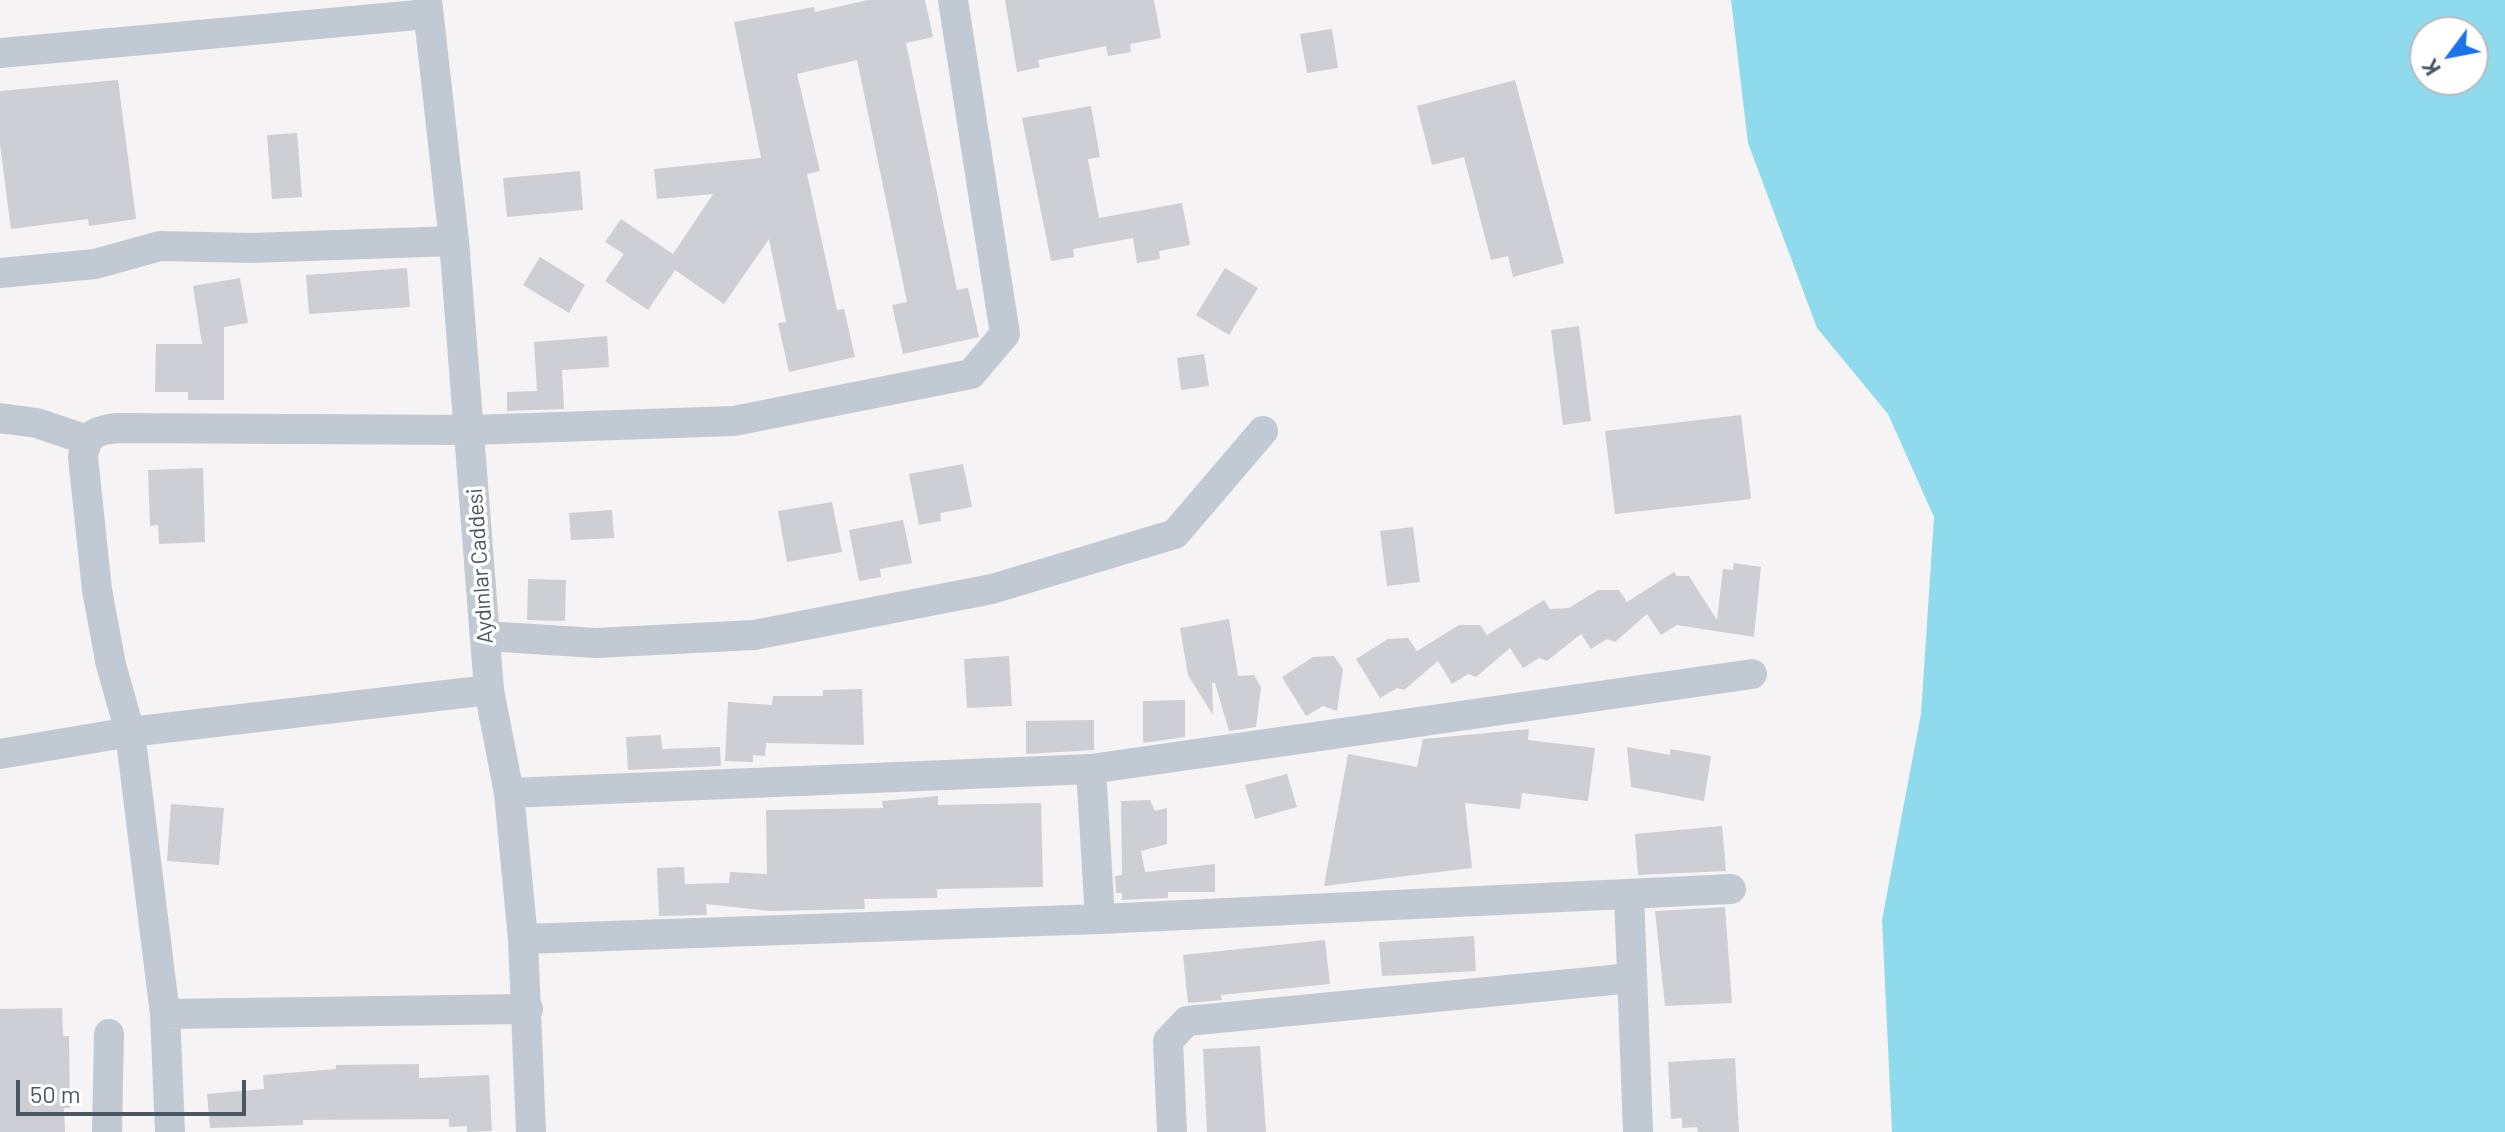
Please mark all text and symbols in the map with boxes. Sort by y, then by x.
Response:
north arrow [2409,16,2489,96]
text: K [2416,55,2445,80]
street label: Aydınlar Caddesi [461,487,499,645]
scale bar [20,1064,250,1114]
text: 50 m [30,1079,81,1108]

